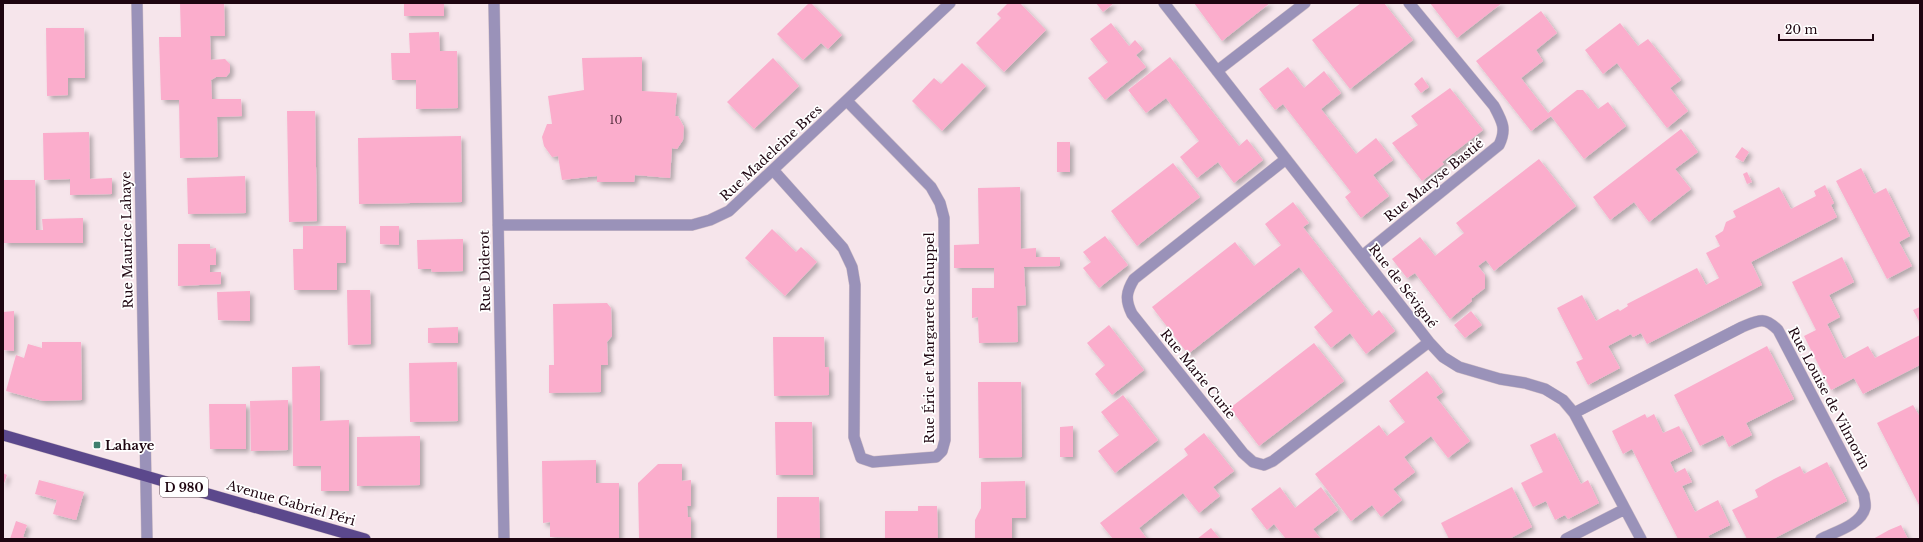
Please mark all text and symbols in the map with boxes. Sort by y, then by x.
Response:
scale bar [1779,16,1873,42]
text: 20 m [1785,22,1817,37]
street label: Rue Madeleine Bres [716,101,826,205]
house number: 10 [610,113,623,127]
street label: Rue Maryse Bastié [1381,135,1487,225]
street label: Rue Maurice Lahaye [117,171,137,309]
street label: Rue Diderot [476,230,494,312]
street label: Rue Éric et Margarete Schuppel [921,232,938,444]
street label: Rue de Sévigné [1365,240,1441,332]
street label: Rue Louise de Vilmorin [1784,324,1874,472]
street label: Rue Marie Curie [1157,326,1239,422]
place label: Lahaye [105,437,155,454]
marker: Lahaye [92,440,102,450]
street label: Avenue Gabriel Péri [224,476,358,530]
road number: D 980 [160,477,208,497]

